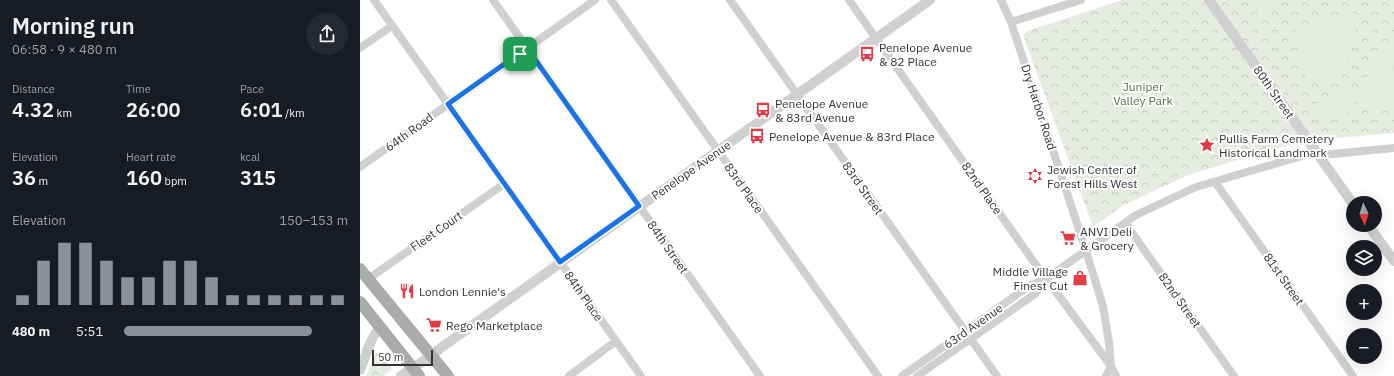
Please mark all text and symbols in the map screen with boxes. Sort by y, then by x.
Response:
text: Morning run [12,11,135,40]
button: share [306,13,348,55]
pin [503,37,537,71]
place label: Penelope Avenue & 82 Place [879,40,973,69]
text: 06:58 · 9 × 480 m [12,41,117,58]
icon: arrive [509,43,531,65]
bus stop icon: Penelope Avenue & 82 Place [858,45,876,63]
street label: Dry Harbor Road [1018,62,1060,152]
street label: 80th Street [1250,63,1298,121]
park label: Juniper Valley Park [1113,79,1173,108]
text: Distance [12,82,55,96]
text: Time [126,82,151,96]
text: Pace [240,82,264,96]
text: 4.32 [12,96,54,123]
text: 26:00 [126,96,180,123]
text: 6:01 [240,96,282,123]
place label: Penelope Avenue & 83rd Avenue [775,96,869,125]
bus stop icon: Penelope Avenue & 83rd Avenue [754,101,772,119]
text: km [54,106,72,120]
text: /km [282,106,305,120]
street label: 64th Road [382,110,436,154]
bus stop icon: Penelope Avenue & 83rd Place [748,127,766,145]
place label: Penelope Avenue & 83rd Place [769,129,935,144]
place label: Pullis Farm Cemetery Historical Landmark [1219,131,1334,160]
place icon: Pullis Farm Cemetery Historical Landmark [1198,136,1216,154]
street label: Penelope Avenue [648,137,734,203]
text: Elevation [12,150,58,164]
text: Heart rate [126,150,176,164]
text: kcal [240,150,260,164]
street label: 83rd Street [839,159,887,217]
street label: 82nd Place [959,159,1006,217]
street label: 83rd Place [721,160,767,216]
place label: Jewish Center of Forest Hills West [1047,162,1138,191]
text: 36 [12,164,36,191]
text: 160 [126,164,162,191]
text: 315 [240,164,276,191]
synagogue icon: Jewish Center of Forest Hills West [1026,167,1044,185]
text: m [36,174,48,188]
text: bpm [162,174,187,188]
north arrow [1346,196,1382,232]
map controls [1346,196,1382,364]
street label: Fleet Court [407,208,465,254]
text: Elevation [12,212,66,229]
text: 150–153 m [279,212,348,229]
street label: 84th Street [644,218,692,276]
place label: ANVI Deli & Grocery [1080,224,1134,253]
supermarket icon: ANVI Deli & Grocery [1059,229,1077,247]
button: layers [1346,240,1382,276]
street label: 81st Street [1261,250,1307,308]
place label: Middle Village Finest Cut [993,264,1068,293]
street label: 84th Place [561,268,607,324]
shop icon: Middle Village Finest Cut [1071,269,1089,287]
street label: 82nd Street [1156,270,1204,330]
restaurant icon: London Lennie's [398,282,416,300]
place label: London Lennie's [419,284,506,299]
button: + [1346,284,1382,320]
street label: 63rd Avenue [941,300,1006,352]
supermarket icon: Rego Marketplace [425,316,443,334]
place label: Rego Marketplace [446,318,543,333]
text: 480 m [12,323,50,340]
text: 5:51 [76,323,103,340]
button: − [1346,328,1382,364]
scale bar [372,348,433,367]
text: 50 m [378,350,403,364]

